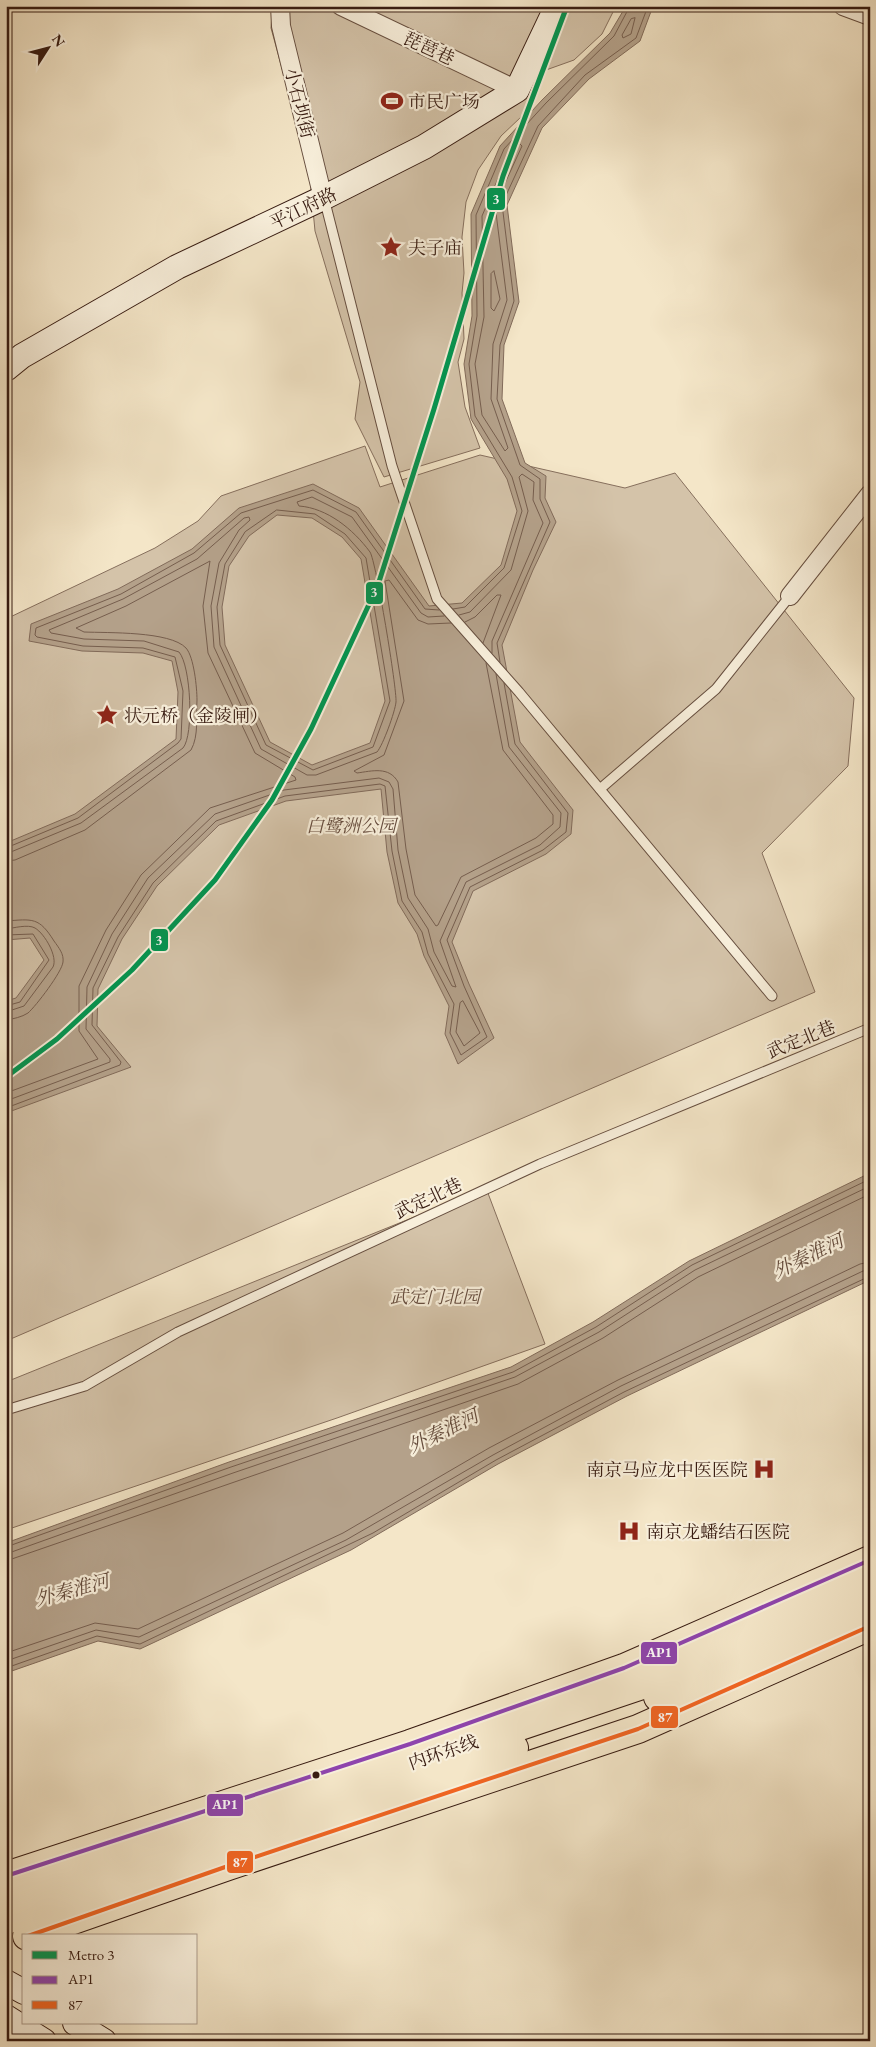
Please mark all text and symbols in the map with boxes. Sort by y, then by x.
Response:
north arrow [22,22,72,72]
street label: 琵琶巷 [400,26,458,70]
text: N [48,30,70,51]
street label: 小石坝街 [280,65,320,141]
sports icon: 市民广场 [379,88,405,114]
place label: 市民广场 [408,90,480,113]
street label: 平江府路 [266,182,340,234]
line badge: 3 [486,187,506,211]
text: 3 [492,190,500,208]
place icon: 夫子庙 [378,234,404,260]
place label: 夫子庙 [408,236,462,259]
line badge: 3 [365,581,384,605]
text: 3 [370,583,378,601]
place icon: 状元桥（金陵闸） [94,702,120,728]
place label: 状元桥（金陵闸） [124,704,268,727]
park label: 白鹭洲公园 [306,814,399,837]
line badge: 3 [150,928,169,952]
text: 3 [155,931,163,949]
street label: 武定北巷 [763,1015,839,1063]
street label: 武定北巷 [391,1172,465,1224]
water label: 外秦淮河 [768,1227,850,1284]
park label: 武定门北园 [390,1285,483,1308]
water label: 外秦淮河 [403,1402,485,1459]
hospital icon: 南京马应龙中医医院 [751,1456,777,1482]
place label: 南京马应龙中医医院 [586,1458,748,1481]
hospital icon: 南京龙蟠结石医院 [616,1518,642,1544]
place label: 南京龙蟠结石医院 [646,1520,790,1543]
water label: 外秦淮河 [32,1567,115,1612]
line badge: AP1 [640,1641,678,1665]
text: AP1 [645,1643,672,1661]
line badge: 87 [650,1705,679,1729]
text: 87 [658,1708,673,1726]
street label: 内环东线 [405,1729,481,1775]
unlabelled marker [311,1770,321,1780]
line badge: AP1 [206,1793,244,1817]
text: AP1 [211,1795,238,1813]
line badge: 87 [226,1850,254,1874]
text: 87 [233,1853,248,1871]
legend [22,1934,198,2024]
text: Metro 3 [68,1945,114,1964]
text: AP1 [67,1969,94,1988]
text: 87 [68,1995,83,2014]

